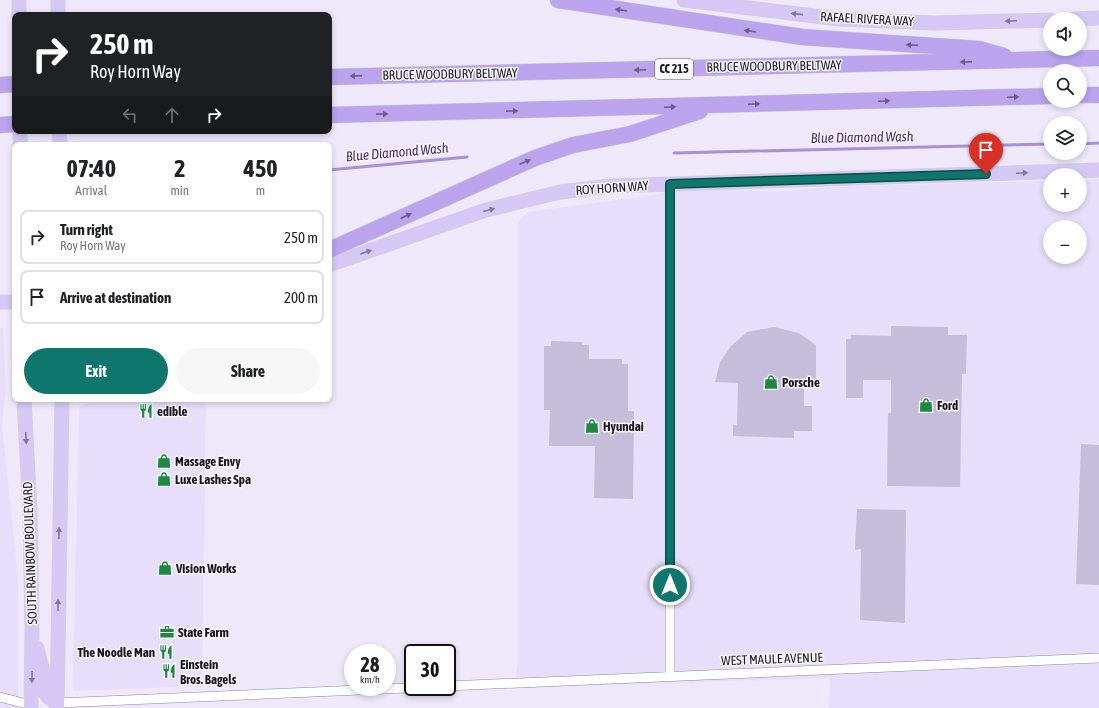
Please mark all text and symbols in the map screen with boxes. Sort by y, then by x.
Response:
one-way arrow [615,7,627,13]
street label: RAFAEL RIVERA WAY [820,9,914,29]
one-way arrow [791,11,803,17]
map controls [1043,12,1087,264]
button: sound [1043,12,1087,56]
one-way arrow [1004,18,1017,24]
one-way arrow [744,27,756,33]
icon: right [24,28,76,80]
text: 250 m [90,28,153,60]
one-way arrow [906,42,918,49]
street label: BRUCE WOODBURY BELTWAY [706,57,842,75]
road number: CC 215 [655,59,693,79]
one-way arrow [959,59,972,65]
text: Roy Horn Way [90,61,181,82]
button: search [1043,64,1087,108]
street label: BRUCE WOODBURY BELTWAY [382,65,518,83]
one-way arrow [633,67,646,73]
one-way arrow [350,73,362,80]
one-way arrow [1007,94,1020,100]
one-way arrow [878,97,890,104]
one-way arrow [748,101,761,107]
one-way arrow [664,103,676,110]
icon: left [119,104,141,126]
icon: ahead [161,104,183,126]
icon: right [203,104,225,126]
one-way arrow [506,108,519,114]
one-way arrow [376,111,389,117]
button: layers [1043,116,1087,160]
water label: Blue Diamond Wash [810,128,914,146]
pin [969,133,1003,174]
icon: arrive [975,139,997,161]
water label: Blue Diamond Wash [345,140,449,164]
text: 07:40 [67,155,116,182]
text: 2 [174,155,185,182]
text: 450 [244,155,277,182]
one-way arrow [519,159,531,165]
button: + [1043,168,1087,212]
one-way arrow [1016,169,1028,176]
street label: ROY HORN WAY [575,178,649,198]
text: Arrival [75,183,107,198]
text: min [170,183,189,198]
text: m [256,183,265,198]
one-way arrow [483,207,495,213]
one-way arrow [400,212,412,219]
button: − [1043,220,1087,264]
text: Turn right [60,221,113,238]
icon: right [26,226,48,248]
text: 250 m [284,229,318,246]
text: Roy Horn Way [60,238,126,253]
one-way arrow [360,249,372,255]
icon: arrive [26,286,48,308]
text: Arrive at destination [60,289,171,306]
text: 200 m [284,289,318,306]
button: Exit [24,348,168,394]
button: Share [176,348,320,394]
shop icon: Porsche [763,374,779,390]
place label: Porsche [782,375,820,390]
shop icon: Ford [918,397,934,413]
place label: Ford [937,398,958,413]
restaurant icon: edible [138,403,154,419]
place label: edible [157,404,187,419]
shop icon: Hyundai [584,418,600,434]
place label: Hyundai [603,419,644,434]
one-way arrow [23,432,29,445]
shop icon: Massage Envy [156,453,172,469]
place label: Massage Envy [175,454,241,469]
shop icon: Luxe Lashes Spa [156,471,172,487]
place label: Luxe Lashes Spa [175,472,251,487]
street label: SOUTH RAINBOW BOULEVARD [20,481,40,625]
one-way arrow [56,526,62,539]
shop icon: Vision Works [157,560,173,576]
place label: Vision Works [175,561,237,576]
position arrow [649,564,691,606]
one-way arrow [55,598,61,611]
office icon: State Farm [159,624,175,640]
place label: State Farm [178,625,229,640]
restaurant icon: The Noodle Man [158,644,174,660]
speed limit sign: 30 [404,644,456,696]
place label: The Noodle Man [77,645,155,660]
street label: WEST MAULE AVENUE [721,650,824,668]
text: 28 [361,653,379,676]
place label: Einstein Bros. Bagels [180,657,237,687]
restaurant icon: Einstein Bros. Bagels [161,663,177,679]
one-way arrow [28,671,35,683]
text: km/h [360,674,380,685]

